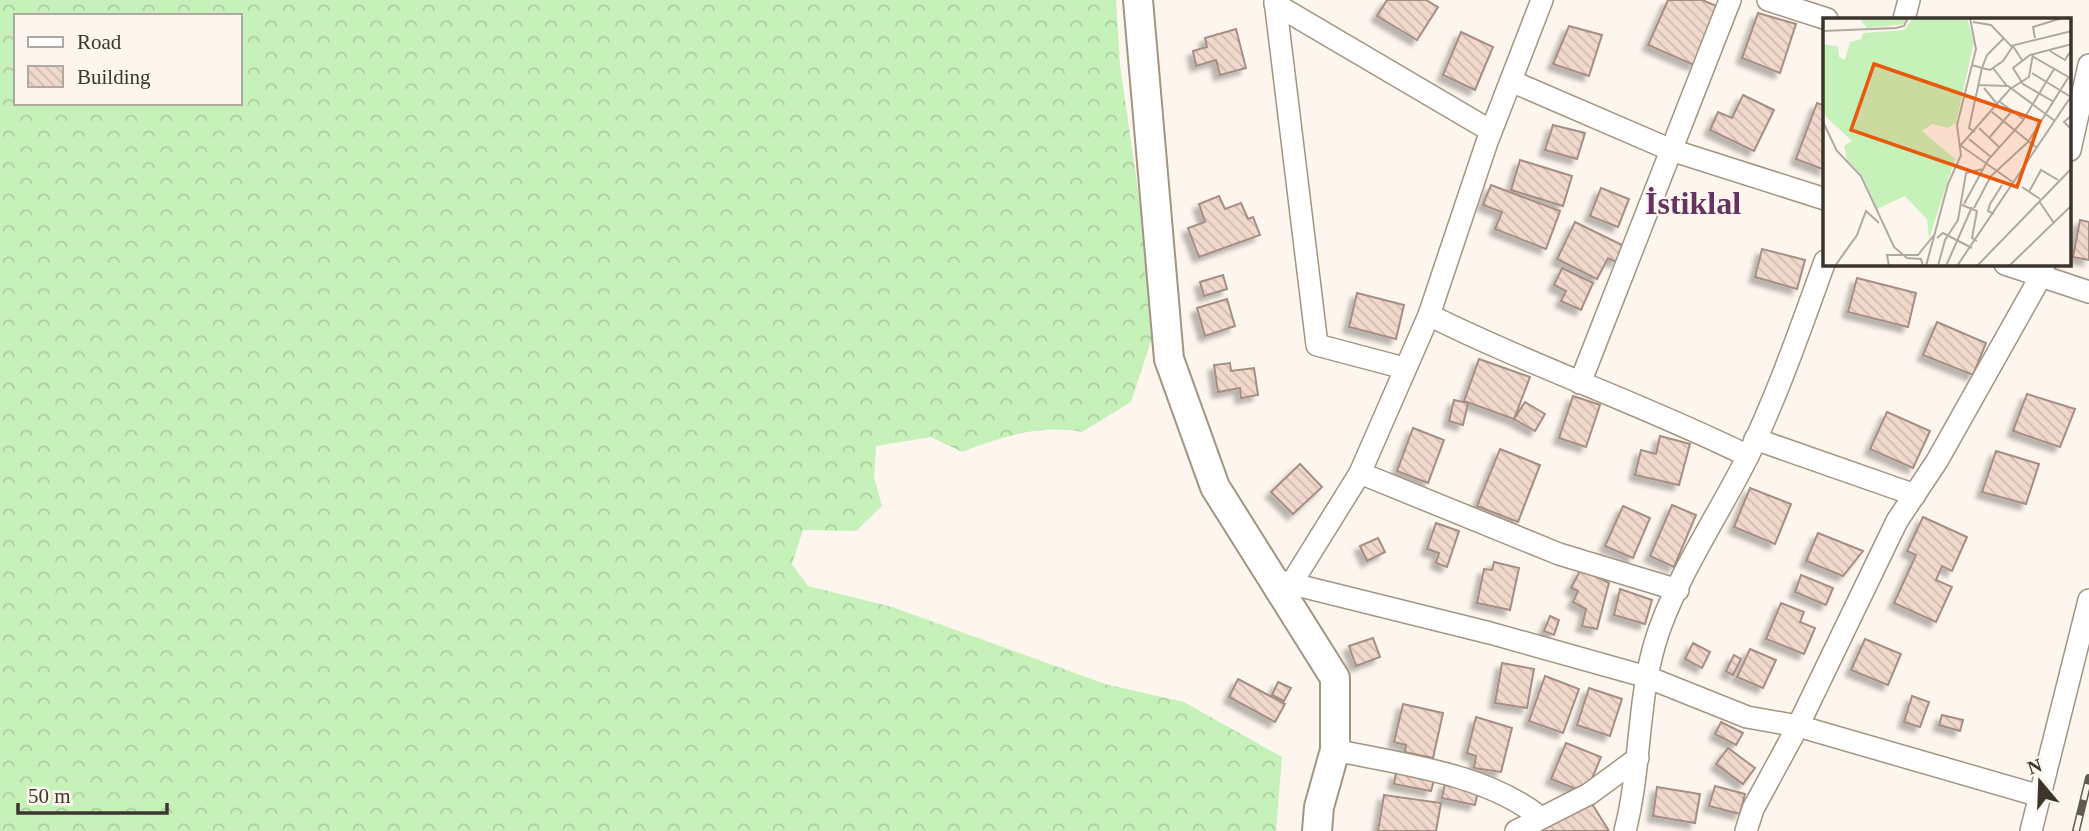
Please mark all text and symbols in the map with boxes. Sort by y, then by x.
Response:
legend [14,14,242,105]
inset map [1823,18,2072,266]
text: Road [77,30,122,54]
text: Building [77,65,151,89]
district label: İstiklal [1645,185,1741,221]
north arrow [2005,747,2075,817]
text: N [2025,754,2045,779]
scale bar [18,772,166,816]
text: 50 m [28,784,71,808]

